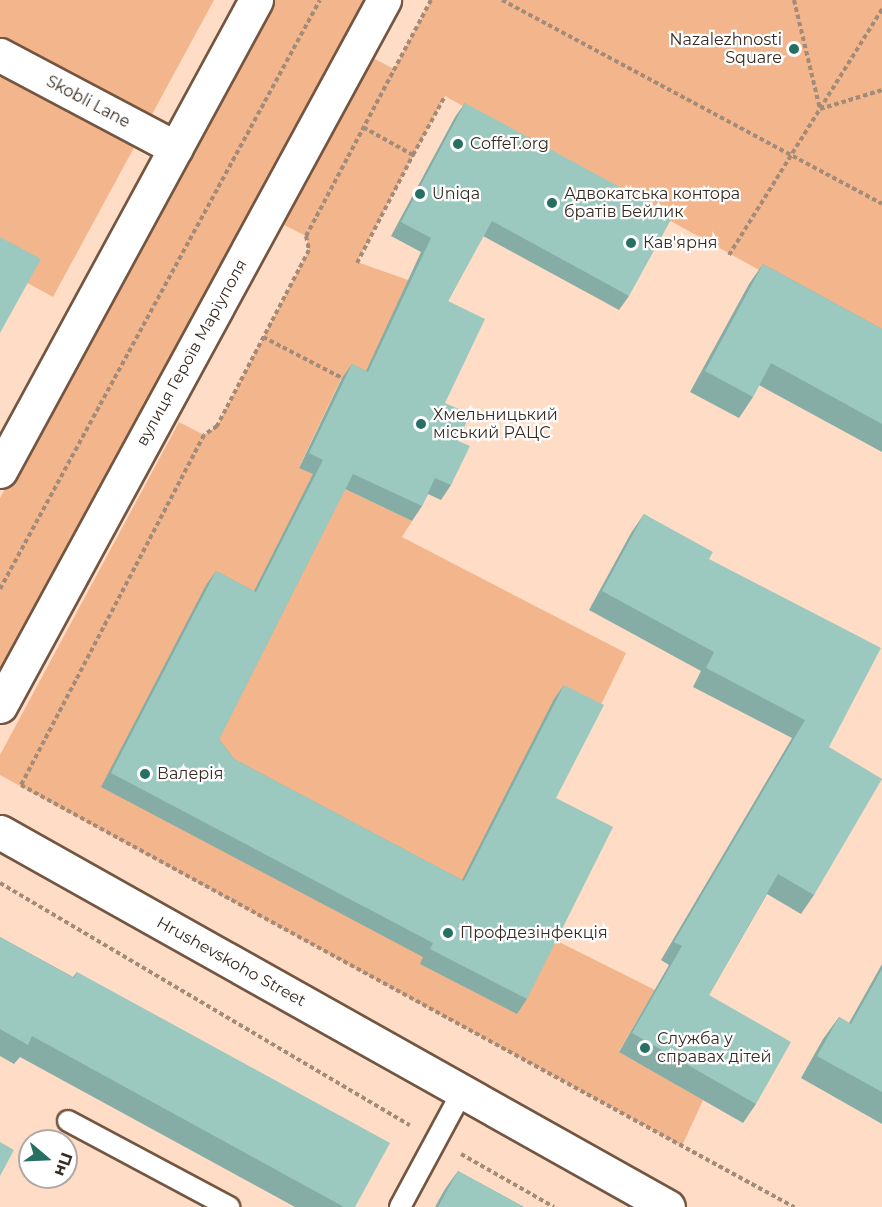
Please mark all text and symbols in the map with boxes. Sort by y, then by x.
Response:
place label: Nazalezhnosti Square [670,30,782,68]
marker: Nazalezhnosti Square [787,42,801,56]
street label: Skobli Lane [43,72,133,132]
place label: CoffeT.org [470,134,549,154]
marker: CoffeT.org [451,137,465,151]
place label: Uniqa [432,184,480,204]
place label: Адвокатська контора братів Бейлик [564,184,740,222]
marker: Uniqa [413,187,427,201]
marker: Адвокатська контора братів Бейлик [545,196,559,210]
place label: Кав'ярня [643,233,717,253]
marker: Кав'ярня [624,236,638,250]
street label: вулиця Героїв Маріуполя [133,256,251,450]
place label: Хмельницький міський РАЦС [433,405,558,443]
marker: Хмельницький міський РАЦС [414,417,428,431]
place label: Валерія [157,764,223,784]
marker: Валерія [138,767,152,781]
street label: Hrushevskoho Street [153,913,309,1011]
place label: Профдезінфекція [460,923,608,943]
marker: Профдезінфекція [441,926,455,940]
place label: Служба у справах дітей [657,1029,772,1067]
marker: Служба у справах дітей [638,1041,652,1055]
north arrow [18,1129,78,1189]
text: Пн [51,1150,77,1179]

